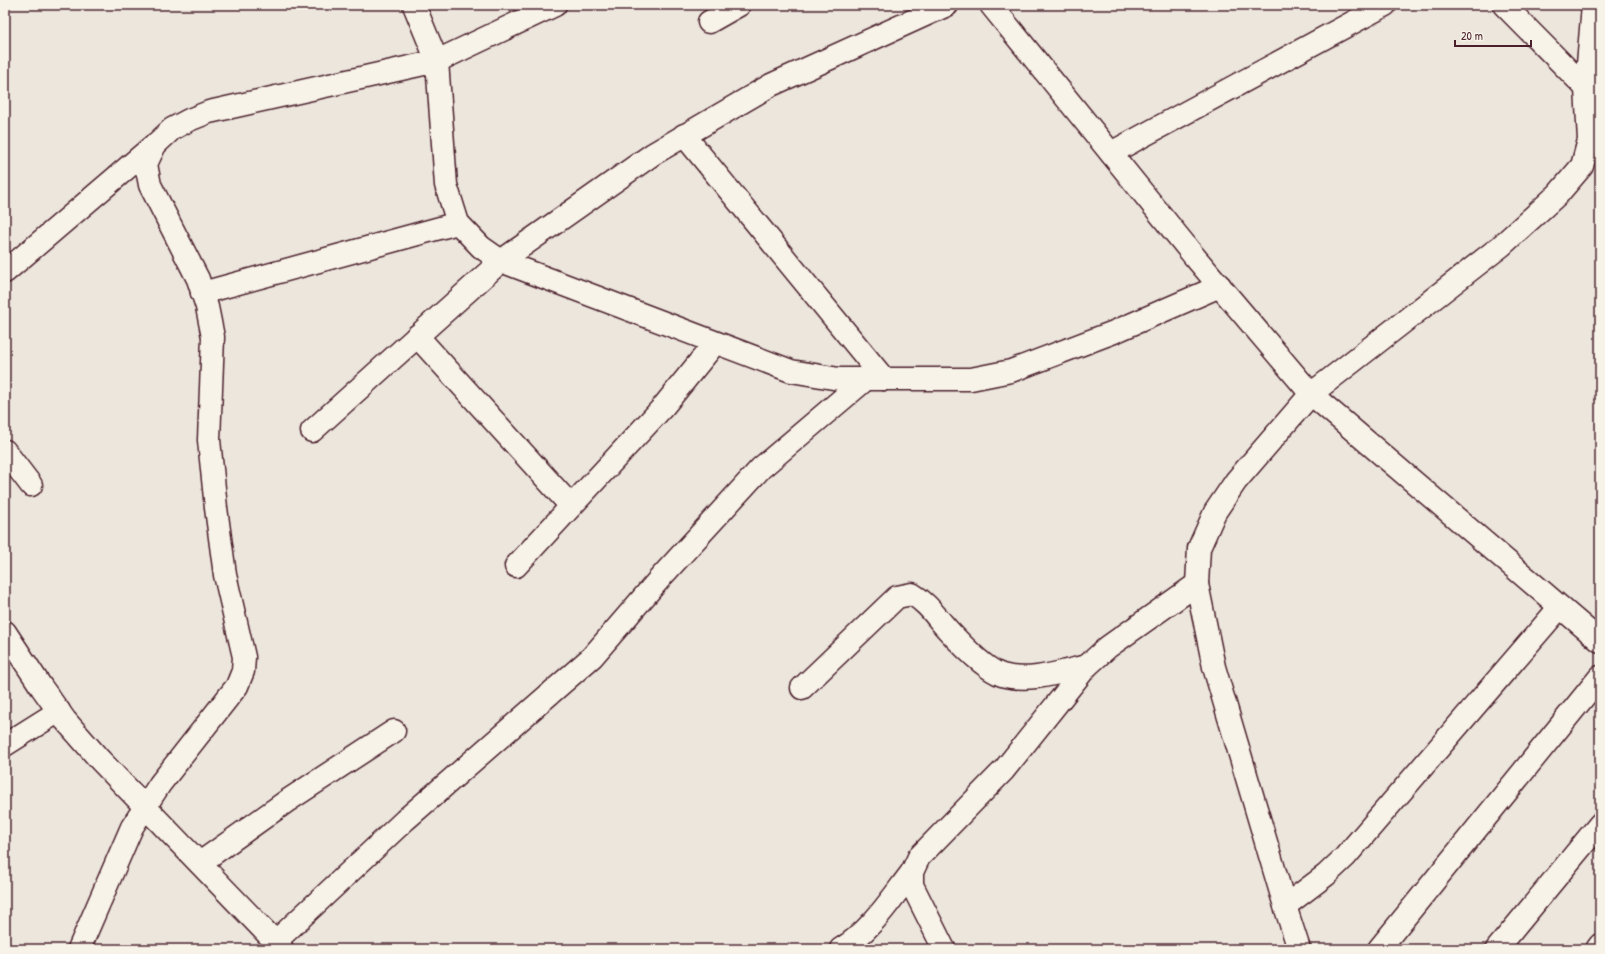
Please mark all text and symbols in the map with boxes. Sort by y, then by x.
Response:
scale bar [1455,22,1531,48]
text: 20 m [1461,27,1483,44]

